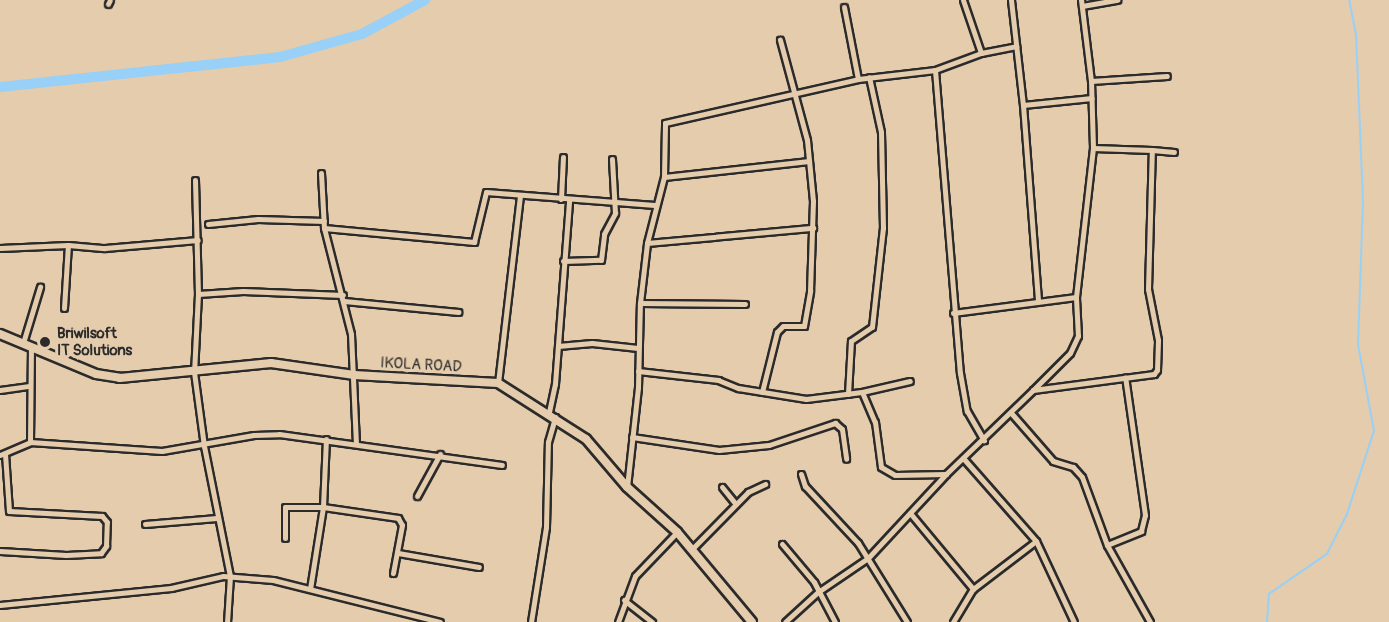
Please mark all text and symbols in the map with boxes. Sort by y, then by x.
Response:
place label: Briwilsoft IT Solutions [57,324,132,359]
marker: Briwilsoft IT Solutions [38,335,52,349]
street label: IKOLA ROAD [380,354,462,376]

